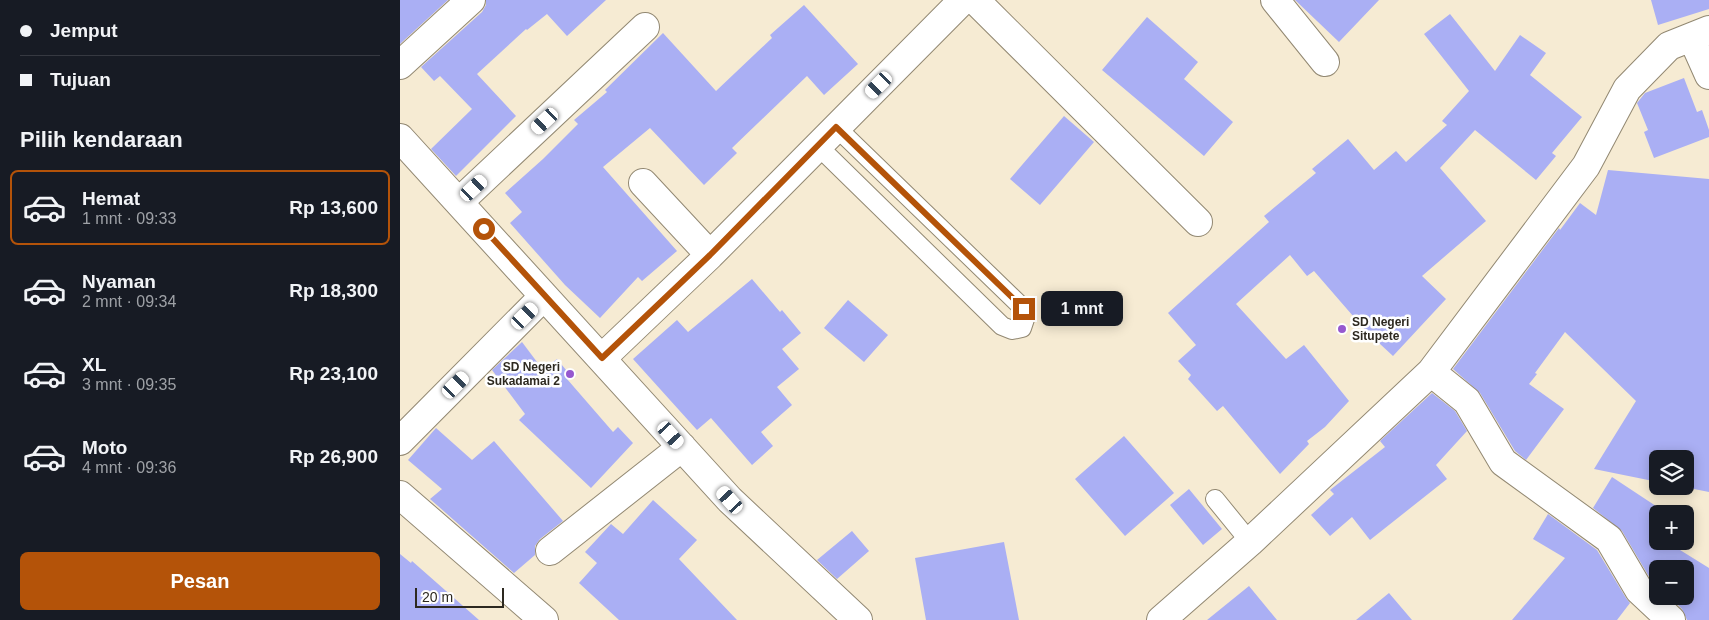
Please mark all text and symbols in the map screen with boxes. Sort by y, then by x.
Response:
text: Jemput [50,20,118,41]
text: Tujuan [50,69,111,90]
car [863,69,894,101]
car [528,105,561,137]
text: Pilih kendaraan [20,127,183,152]
car [457,172,490,204]
icon: car [22,185,67,230]
text: Hemat [82,188,140,209]
text: Rp 13,600 [289,197,378,218]
text: 1 mnt · 09:33 [82,210,176,227]
route start [473,218,495,240]
icon: car [22,268,67,313]
text: Nyaman [82,271,156,292]
text: Rp 18,300 [289,280,378,301]
callout: 1 mnt [1042,292,1124,326]
text: 2 mnt · 09:34 [82,293,176,310]
route end [1013,298,1035,320]
car [509,300,540,332]
text: 1 mnt [1061,300,1103,317]
place label: SD Negeri Situpete [1352,315,1409,343]
marker: SD Negeri Situpete [1336,323,1348,335]
icon: car [22,351,67,396]
text: XL [82,354,106,375]
place label: SD Negeri Sukadamai 2 [487,360,560,388]
text: Rp 23,100 [289,363,378,384]
marker: SD Negeri Sukadamai 2 [564,368,576,380]
car [440,369,471,401]
text: 3 mnt · 09:35 [82,376,176,393]
car [655,419,686,451]
icon: car [22,434,67,479]
text: Moto [82,437,127,458]
text: Rp 26,900 [289,446,378,467]
map controls [1649,450,1694,605]
button: layers [1649,450,1694,495]
text: 4 mnt · 09:36 [82,459,176,476]
car [714,484,745,516]
button: + [1649,505,1694,550]
button: Pesan [20,552,380,610]
button: − [1649,560,1694,605]
scale bar [415,585,504,608]
text: 20 m [422,589,453,605]

